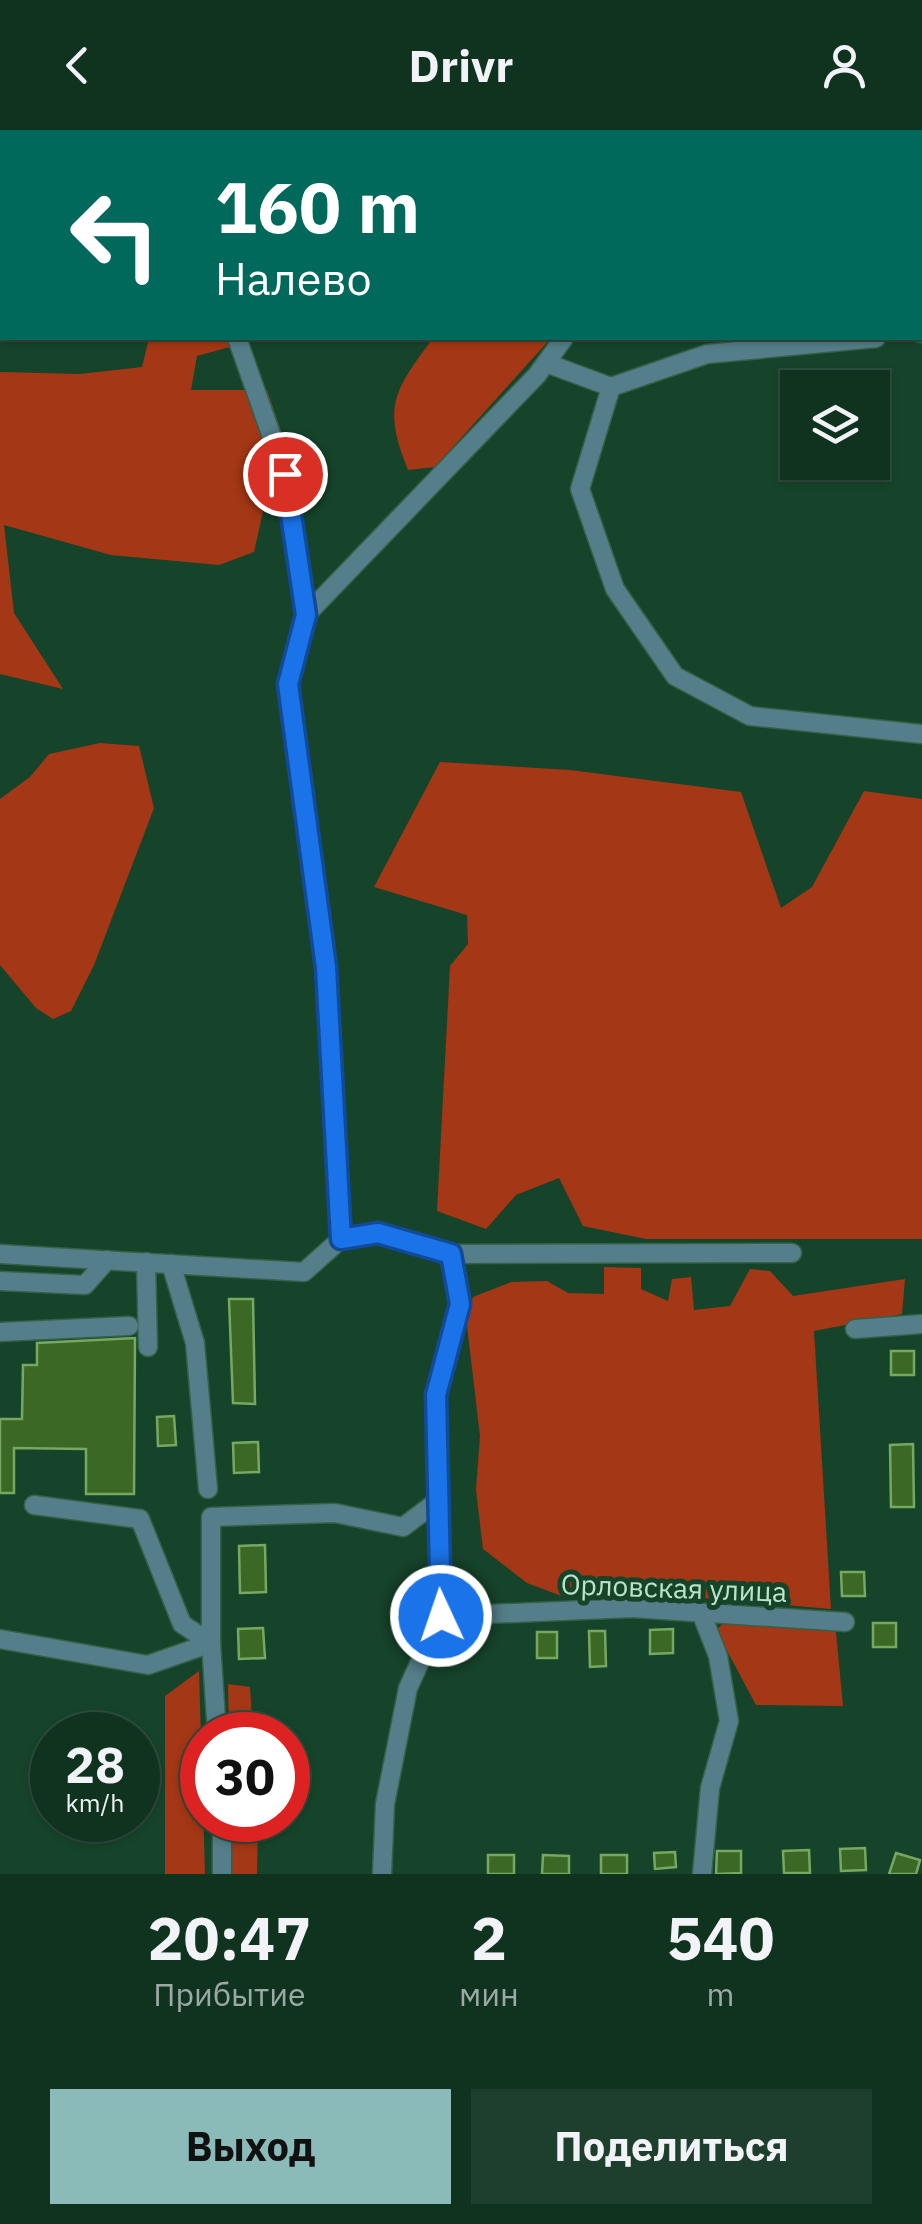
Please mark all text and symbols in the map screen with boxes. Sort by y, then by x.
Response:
text: Drivr [409,36,513,94]
icon: back [50,38,105,93]
icon: person [817,38,872,93]
text: 160 m [215,161,420,252]
icon: left [50,170,180,300]
text: Налево [215,249,372,307]
map controls [780,370,890,480]
button: layers [780,370,890,480]
pin [243,432,328,517]
icon: arrive [258,447,313,502]
position arrow [389,1564,493,1668]
street label: Орловская улица [560,1565,788,1610]
speed limit sign: 30 [180,1712,310,1842]
text: 28 [65,1732,125,1797]
text: km/h [66,1786,124,1819]
text: 20:47 [148,1898,311,1977]
text: 2 [471,1898,507,1977]
text: 540 [666,1898,774,1977]
text: Прибытие [153,1973,306,2015]
text: мин [459,1973,519,2015]
text: m [706,1973,734,2015]
button: Выход [50,2089,451,2204]
button: Поделиться [471,2089,872,2204]

